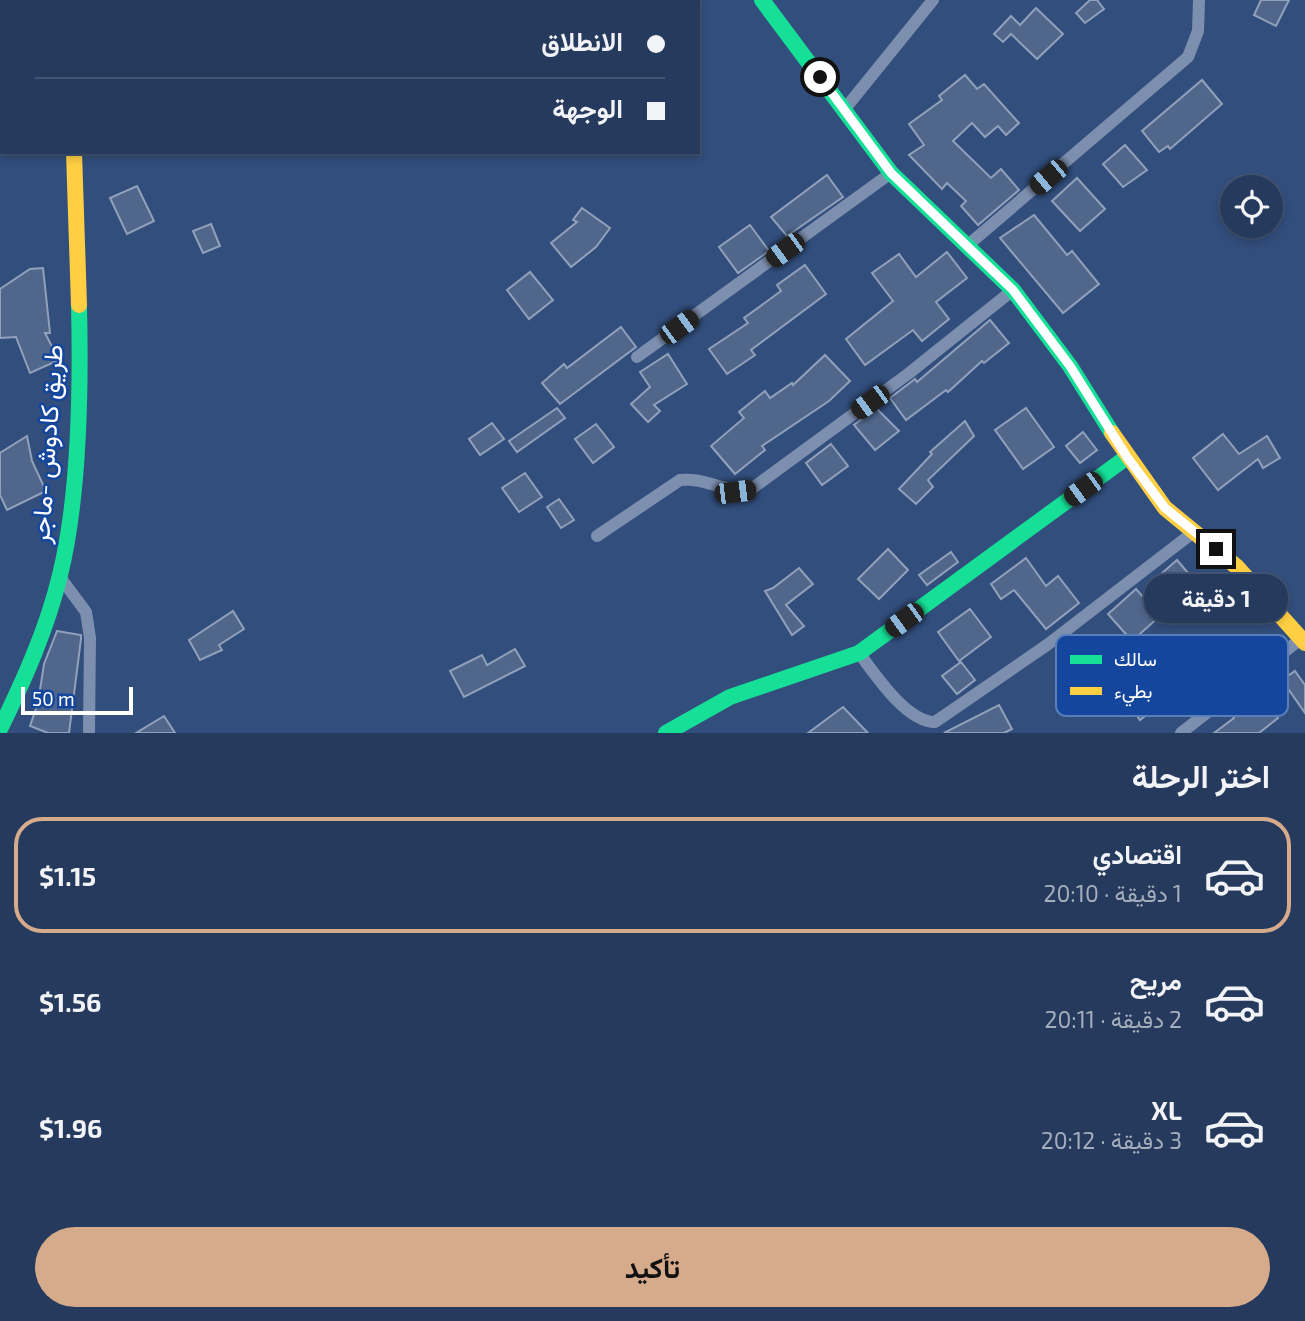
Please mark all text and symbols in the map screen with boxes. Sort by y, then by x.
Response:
text: الانطلاق [541,25,623,56]
route start [804,61,836,93]
text: الوجهة [552,92,623,123]
car [1026,155,1071,199]
map controls [1220,175,1283,238]
button: locate [1220,175,1283,238]
car [762,229,809,271]
car [656,306,703,348]
street label: طريق كادوش -ماجر [23,343,70,546]
car [847,381,894,423]
car [1060,468,1107,510]
car [713,479,758,505]
route end [1200,533,1232,565]
callout: 1 دقيقة [1144,574,1288,622]
text: 1 دقيقة [1181,584,1251,612]
car [881,599,928,641]
legend [1056,635,1288,716]
text: سالك [1114,647,1157,670]
text: بطيء [1114,679,1152,707]
scale bar [21,684,133,716]
text: 50 m [32,687,75,710]
text: اختر الرحلة [1132,756,1270,794]
text: اقتصادي [1093,838,1182,869]
icon: car [1203,844,1266,907]
text: $1.15 [39,860,96,891]
text: 1 دقيقة · 20:10 [1044,879,1182,907]
text: مريح [1130,964,1182,995]
icon: car [1203,970,1266,1033]
text: $1.56 [39,986,101,1017]
text: 2 دقيقة · 20:11 [1044,1005,1182,1033]
text: XL [1151,1094,1182,1125]
icon: car [1203,1096,1266,1159]
text: $1.96 [39,1112,102,1143]
text: 3 دقيقة · 20:12 [1041,1126,1182,1154]
button: تأكيد [35,1227,1270,1307]

